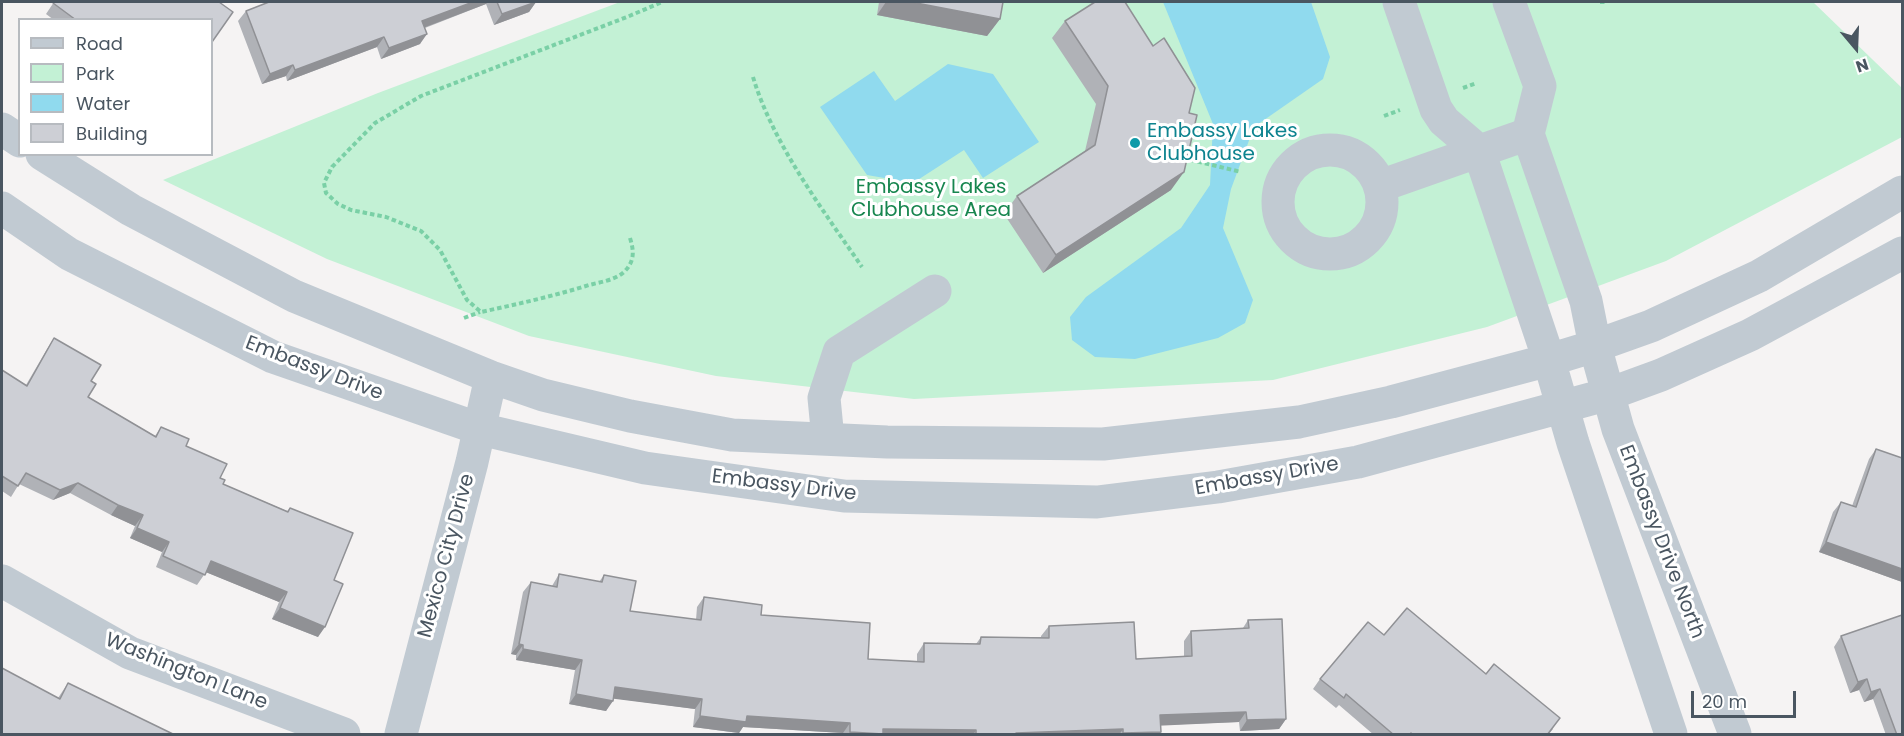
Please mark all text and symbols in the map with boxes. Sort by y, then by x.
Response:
legend [18,18,213,156]
north arrow [1826,18,1886,78]
text: Road [76,31,123,56]
text: N [1853,53,1871,78]
text: Park [76,61,115,86]
text: Water [76,91,130,116]
place label: Embassy Lakes Clubhouse [1147,120,1298,167]
text: Building [76,121,148,146]
marker: Embassy Lakes Clubhouse [1128,136,1142,150]
park label: Embassy Lakes Clubhouse Area [851,176,1011,223]
street label: Embassy Drive [242,332,386,406]
street label: Embassy Drive North [1613,442,1709,642]
street label: Embassy Drive [1193,453,1341,501]
street label: Embassy Drive [710,465,858,507]
street label: Mexico City Drive [414,471,480,641]
street label: Washington Lane [101,628,271,716]
scale bar [1694,679,1799,717]
text: 20 m [1702,689,1747,714]

